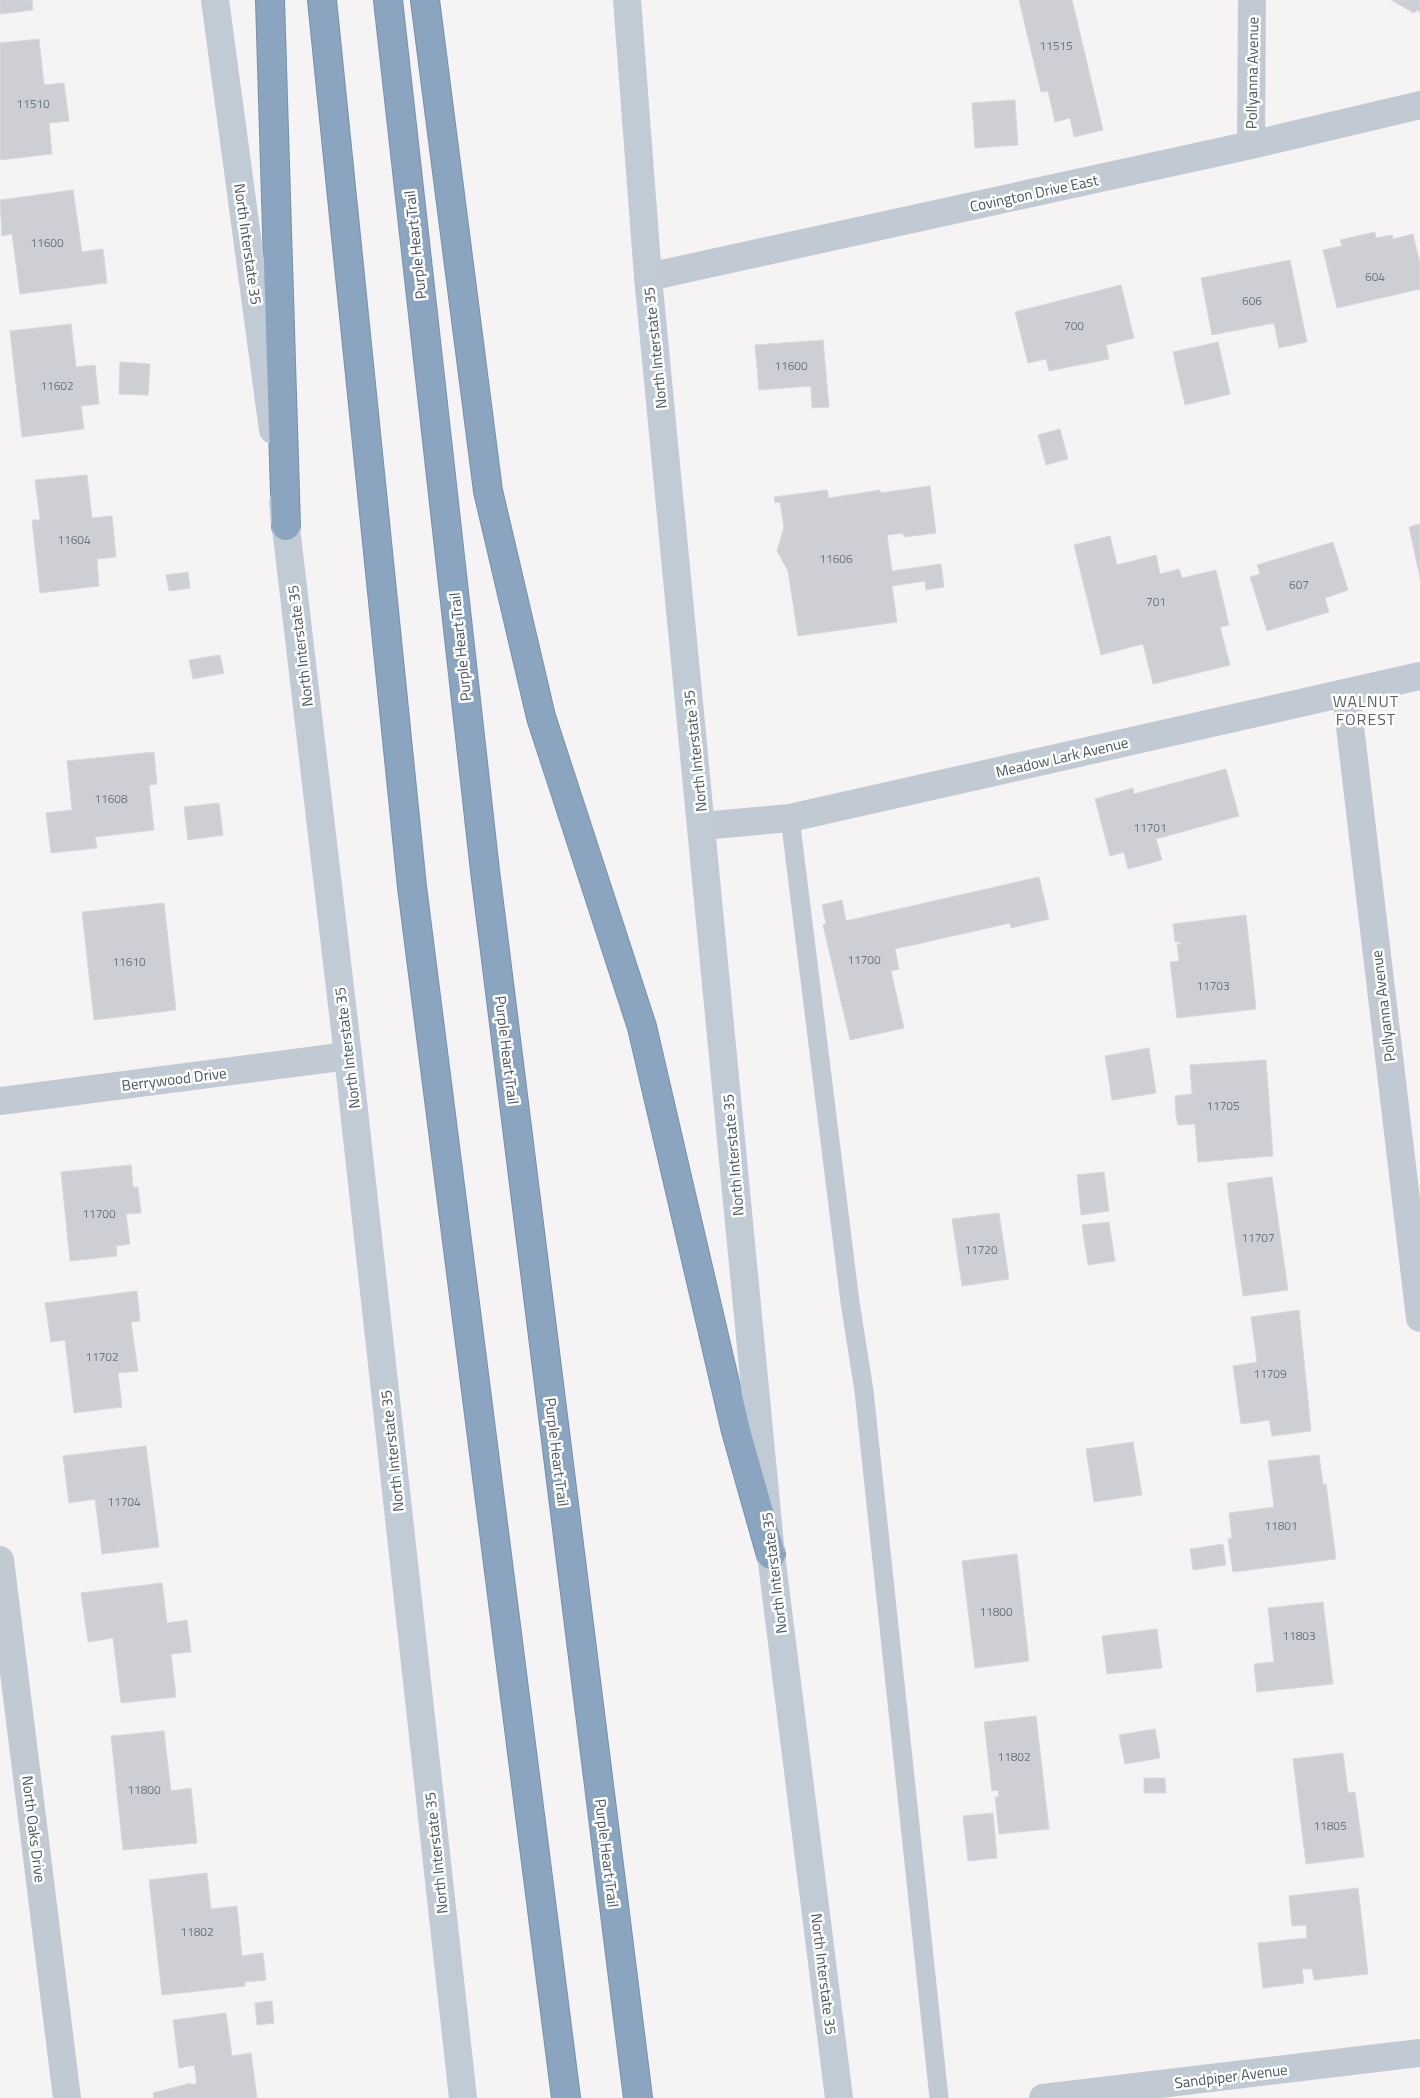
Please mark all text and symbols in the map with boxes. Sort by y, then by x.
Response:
street label: Pollyanna Avenue [1240,17,1264,129]
house number: 11515 [1039,36,1073,55]
house number: 11510 [16,94,50,113]
street label: Covington Drive East [968,168,1101,218]
street label: North Interstate 35 [228,182,268,306]
street label: Purple Heart Trail [398,189,432,301]
house number: 11600 [30,233,64,252]
house number: 604 [1365,267,1385,286]
street label: North Interstate 35 [637,286,673,410]
house number: 606 [1242,291,1262,310]
house number: 700 [1064,316,1084,335]
house number: 11600 [774,356,808,375]
house number: 11602 [40,376,74,395]
house number: 11604 [57,530,91,549]
house number: 11606 [819,549,853,568]
house number: 607 [1289,575,1309,594]
street label: North Interstate 35 [281,584,319,708]
street label: Purple Heart Trail [443,591,477,703]
house number: 701 [1146,592,1166,611]
street label: North Interstate 35 [677,689,713,813]
district label: WALNUT FOREST [1333,689,1399,731]
street label: Meadow Lark Avenue [993,731,1131,783]
house number: 11608 [94,789,128,808]
house number: 11701 [1133,818,1167,837]
street label: Pollyanna Avenue [1365,949,1401,1063]
house number: 11700 [847,950,881,969]
house number: 11610 [112,952,146,971]
house number: 11703 [1196,976,1230,995]
street label: North Interstate 35 [328,986,366,1110]
street label: Purple Heart Trail [489,994,525,1106]
street label: Berrywood Drive [120,1061,228,1097]
street label: North Interstate 35 [716,1093,750,1217]
house number: 11705 [1206,1096,1240,1115]
house number: 11700 [82,1204,116,1223]
house number: 11707 [1241,1228,1275,1247]
house number: 11720 [964,1240,998,1259]
house number: 11702 [85,1347,119,1366]
house number: 11709 [1253,1364,1287,1383]
street label: North Interstate 35 [374,1389,410,1513]
street label: Purple Heart Trail [539,1396,575,1508]
house number: 11704 [107,1492,141,1511]
street label: North Interstate 35 [755,1511,793,1635]
house number: 11801 [1264,1516,1298,1535]
house number: 11800 [979,1602,1013,1621]
house number: 11803 [1282,1626,1316,1645]
house number: 11802 [997,1747,1031,1766]
street label: North Oaks Drive [16,1774,52,1884]
house number: 11800 [127,1780,161,1799]
street label: North Interstate 35 [418,1791,454,1915]
street label: Purple Heart Trail [589,1797,625,1909]
house number: 11805 [1313,1816,1347,1835]
street label: North Interstate 35 [805,1912,843,2036]
house number: 11802 [180,1922,214,1941]
street label: Sandpiper Avenue [1173,2058,1289,2094]

